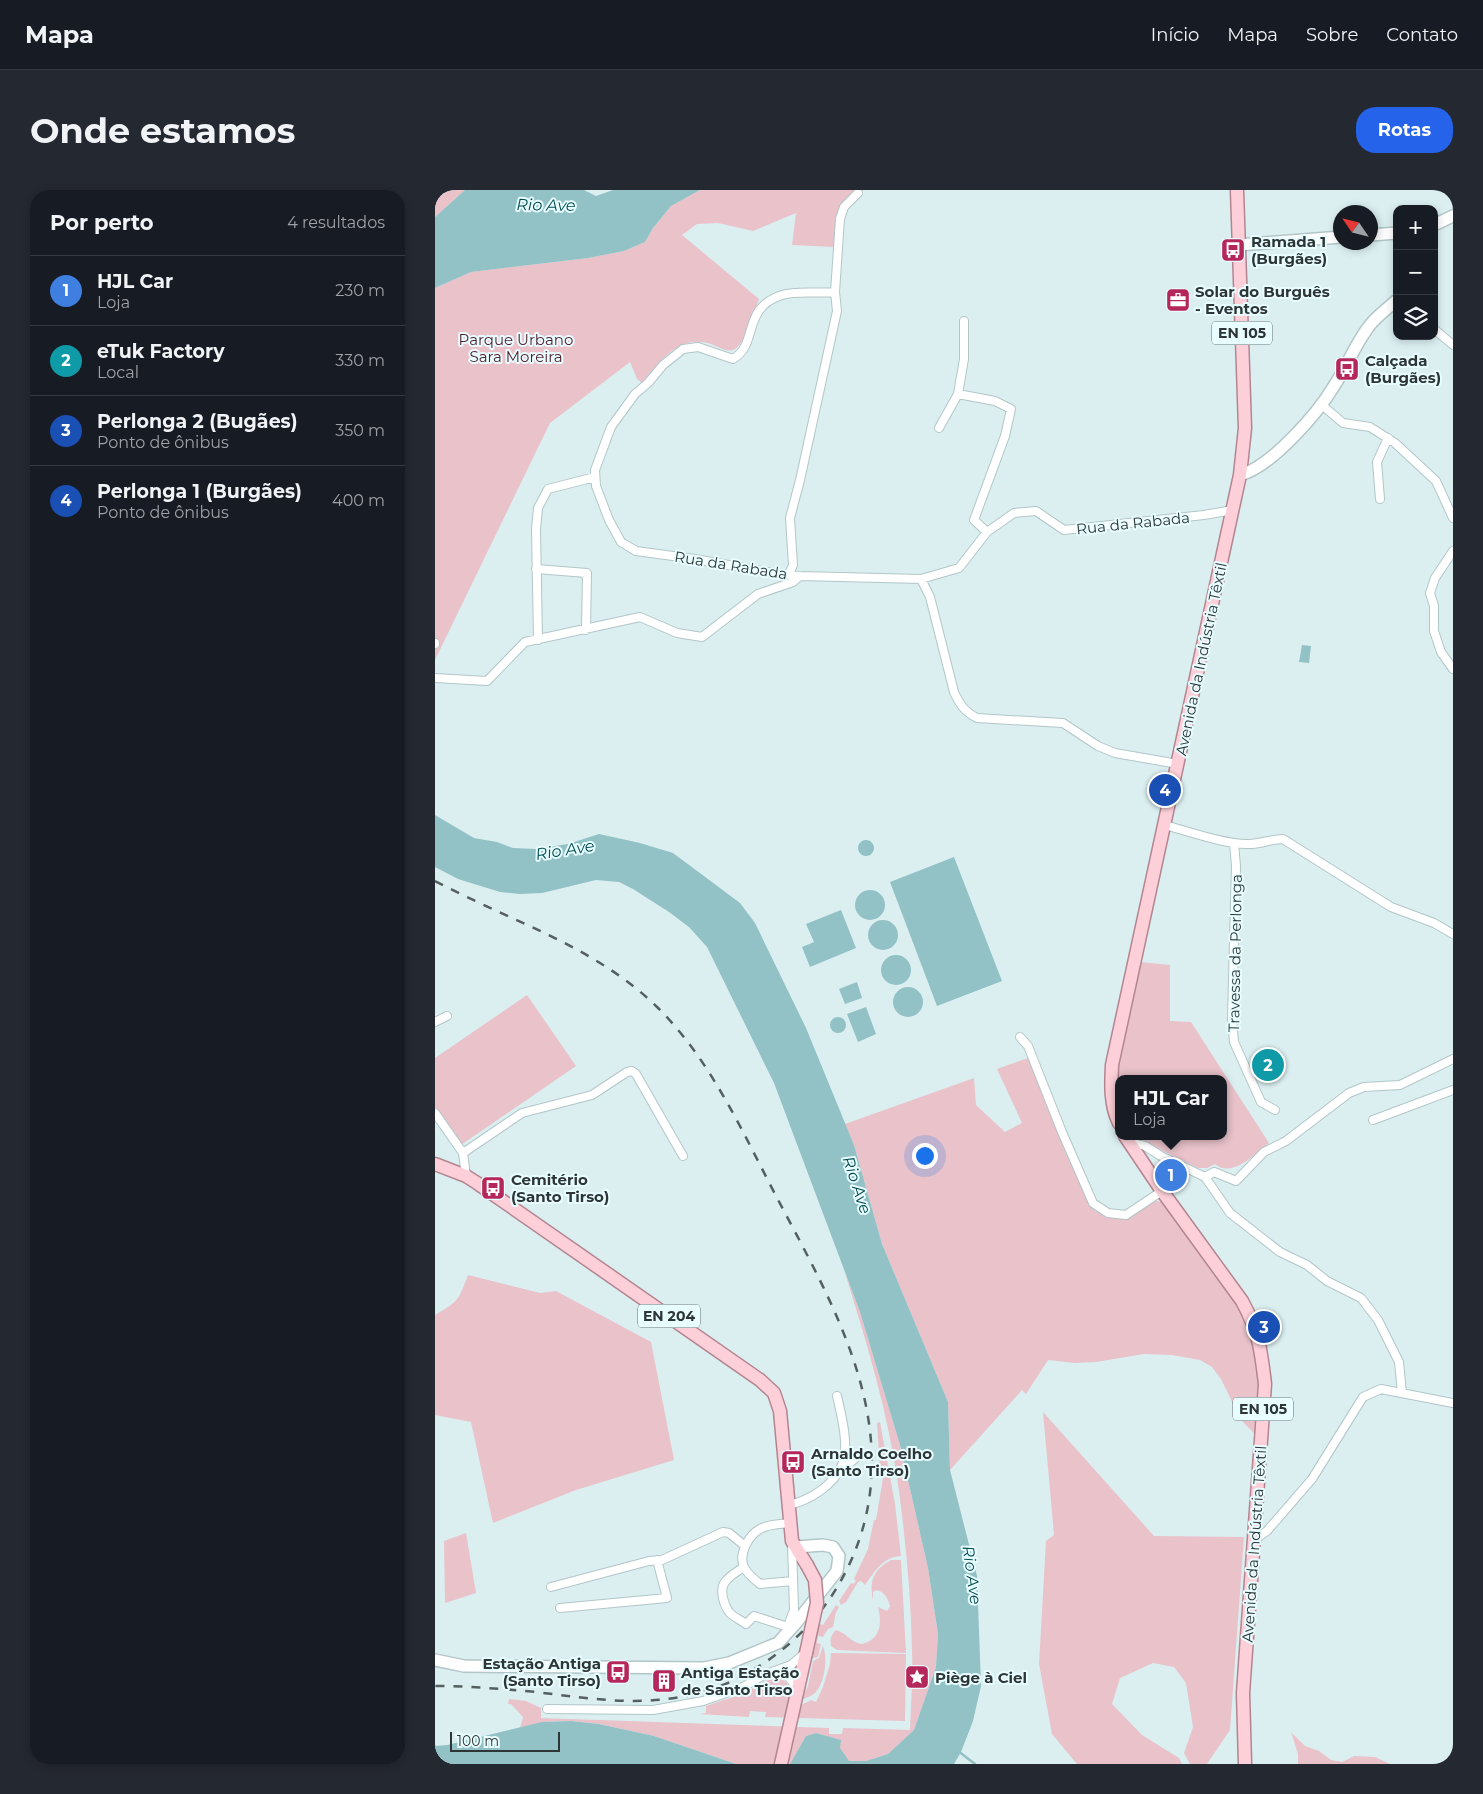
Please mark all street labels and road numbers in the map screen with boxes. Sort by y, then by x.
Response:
road number: EN 105 [1212,322,1272,344]
street label: Rua da Rabada [1075,508,1191,538]
street label: Rua da Rabada [673,547,789,583]
street label: Avenida da Indústria Têxtil [1171,561,1231,757]
street label: Travessa da Perlonga [1224,874,1246,1032]
road number: EN 204 [638,1304,700,1328]
road number: EN 105 [1233,1398,1293,1420]
street label: Avenida da Indústria Têxtil [1238,1445,1270,1643]

